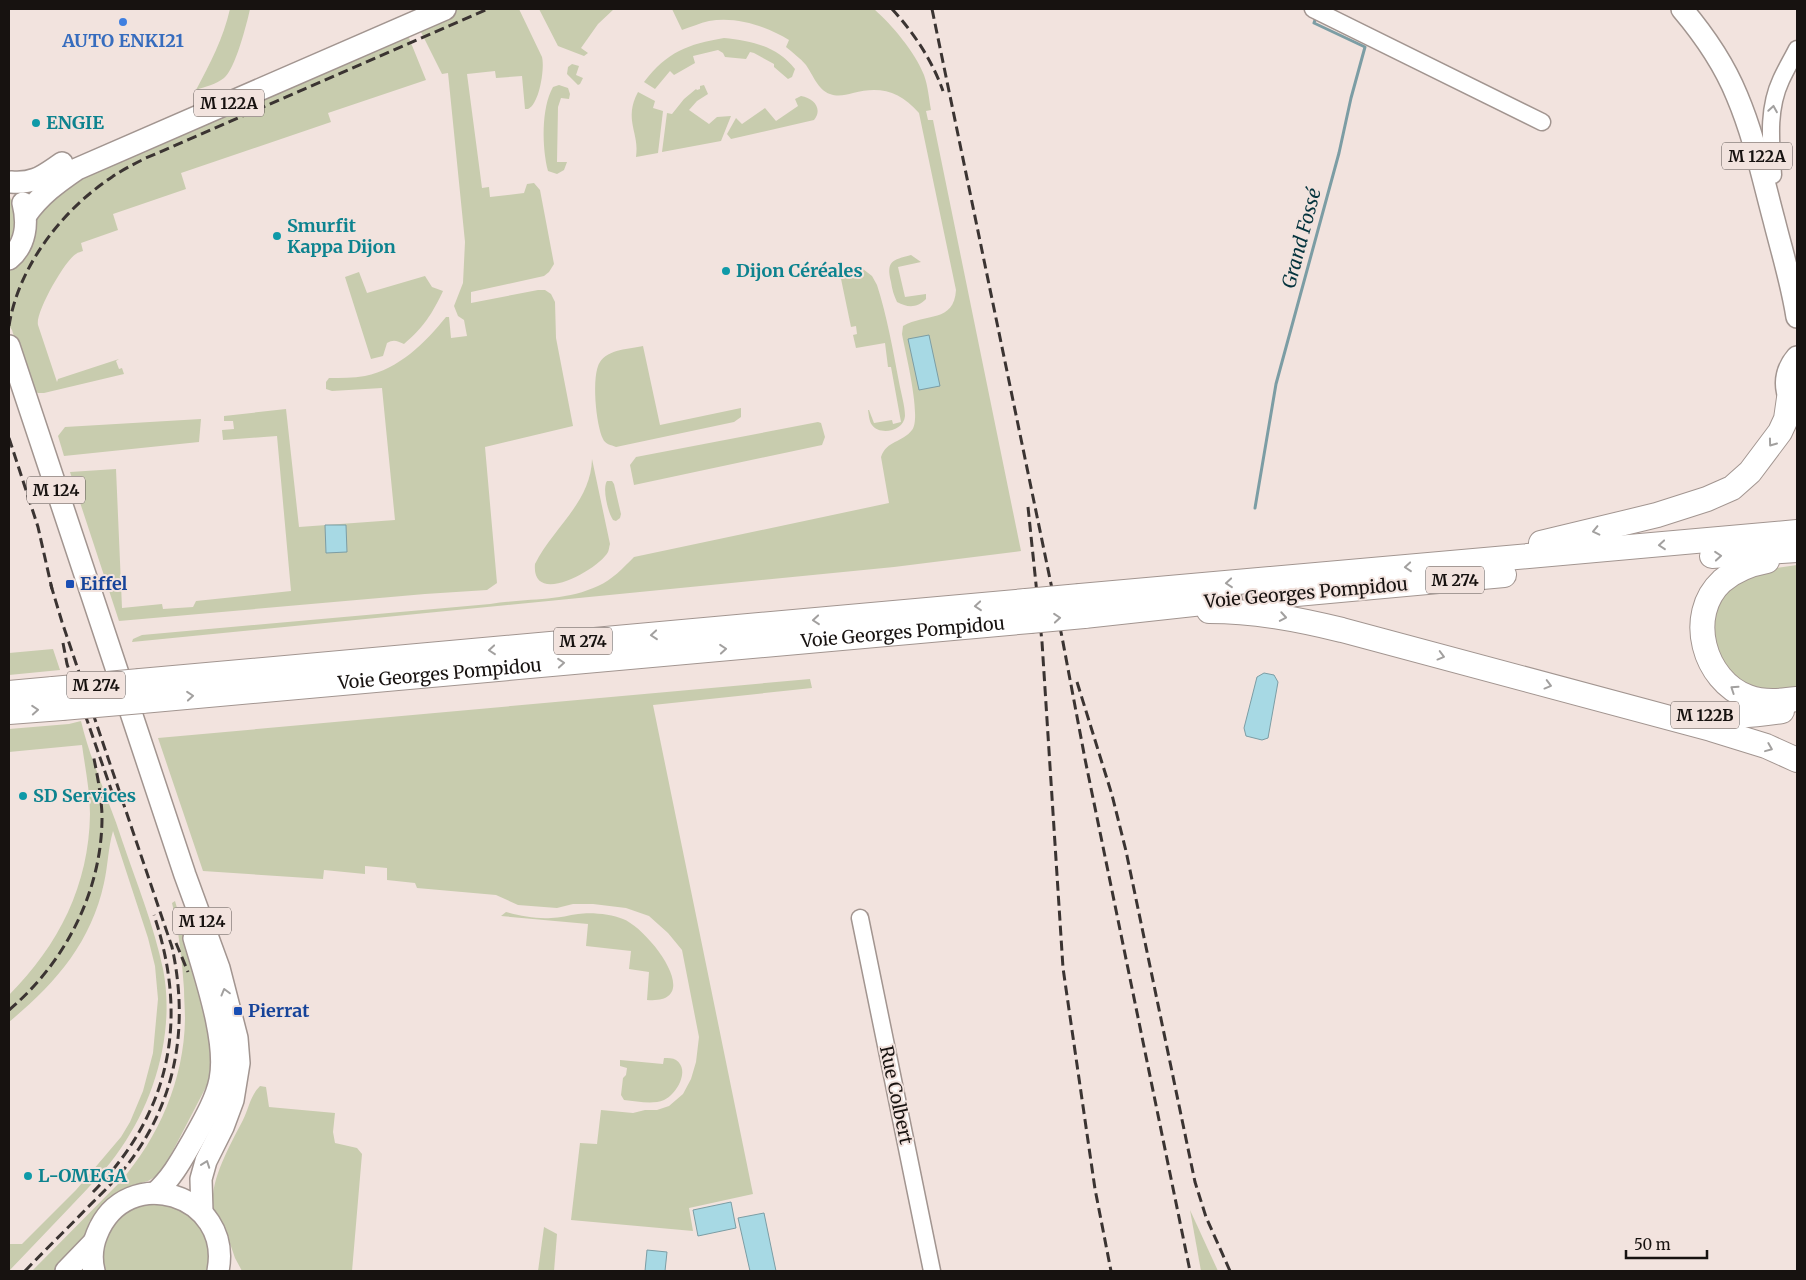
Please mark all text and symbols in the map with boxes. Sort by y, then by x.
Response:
marker: AUTO ENKI21 [117,16,129,28]
place label: AUTO ENKI21 [61,29,184,52]
road number: M 122A [194,90,264,116]
one-way arrow [1767,104,1777,113]
place label: ENGIE [46,111,104,134]
marker: ENGIE [30,117,42,129]
road number: M 122A [1722,142,1792,170]
water label: Grand Fossé [1276,185,1326,291]
place label: Smurfit Kappa Dijon [287,214,396,258]
marker: Smurfit Kappa Dijon [271,230,283,242]
place label: Dijon Céréales [736,259,863,282]
marker: Dijon Céréales [720,265,732,277]
one-way arrow [1769,437,1778,446]
road number: M 124 [27,476,85,504]
one-way arrow [1591,525,1600,536]
one-way arrow [1657,539,1665,550]
one-way arrow [1715,550,1723,561]
one-way arrow [1404,561,1412,572]
road number: M 274 [1426,566,1484,594]
place label: Eiffel [80,572,128,595]
street label: Voie Georges Pompidou [1202,572,1409,613]
one-way arrow [1225,577,1233,588]
marker: Eiffel [64,578,76,590]
one-way arrow [973,600,981,611]
street label: Voie Georges Pompidou [799,611,1006,653]
one-way arrow [1279,611,1288,621]
one-way arrow [1053,613,1061,624]
one-way arrow [812,615,820,626]
road number: M 274 [554,627,612,654]
one-way arrow [650,629,658,640]
one-way arrow [719,643,727,654]
one-way arrow [488,644,496,655]
one-way arrow [1436,650,1445,661]
street label: Voie Georges Pompidou [336,653,543,694]
one-way arrow [557,658,565,669]
road number: M 274 [67,672,125,698]
one-way arrow [1543,679,1552,690]
one-way arrow [1730,686,1739,696]
one-way arrow [186,691,194,702]
road number: M 122B [1671,702,1739,728]
one-way arrow [32,705,40,716]
one-way arrow [1764,741,1773,752]
place label: SD Services [33,784,136,807]
marker: SD Services [17,790,29,802]
road number: M 124 [173,908,231,934]
one-way arrow [220,988,231,997]
place label: Pierrat [248,999,310,1022]
marker: Pierrat [232,1005,244,1017]
street label: Rue Colbert [875,1043,918,1146]
one-way arrow [200,1161,210,1169]
place label: L-OMEGA [38,1164,127,1187]
marker: L-OMEGA [22,1170,34,1182]
scale bar [1626,1228,1707,1260]
text: 50 m [1634,1235,1671,1254]

